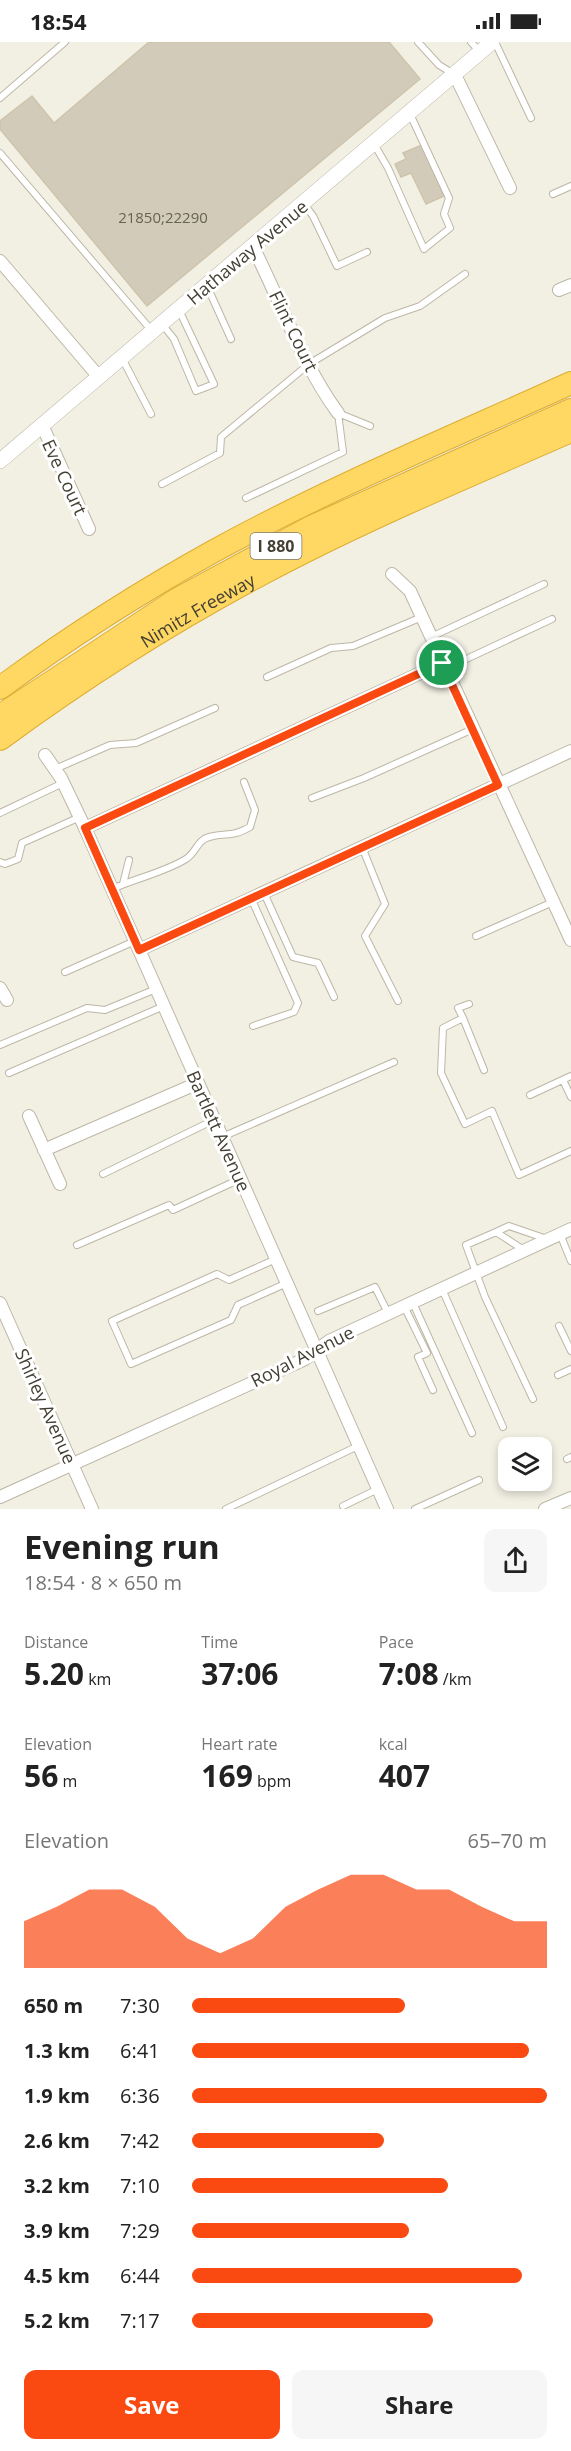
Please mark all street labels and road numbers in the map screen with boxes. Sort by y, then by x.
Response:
street label: Hathaway Avenue [181,194,313,310]
street label: Flint Court [264,286,324,376]
street label: Eve Court [37,435,93,519]
road number: I 880 [250,533,302,559]
street label: Nimitz Freeway [136,567,260,653]
street label: Bartlett Avenue [182,1067,256,1195]
street label: Royal Avenue [246,1320,358,1392]
street label: Shirley Avenue [10,1345,82,1467]

